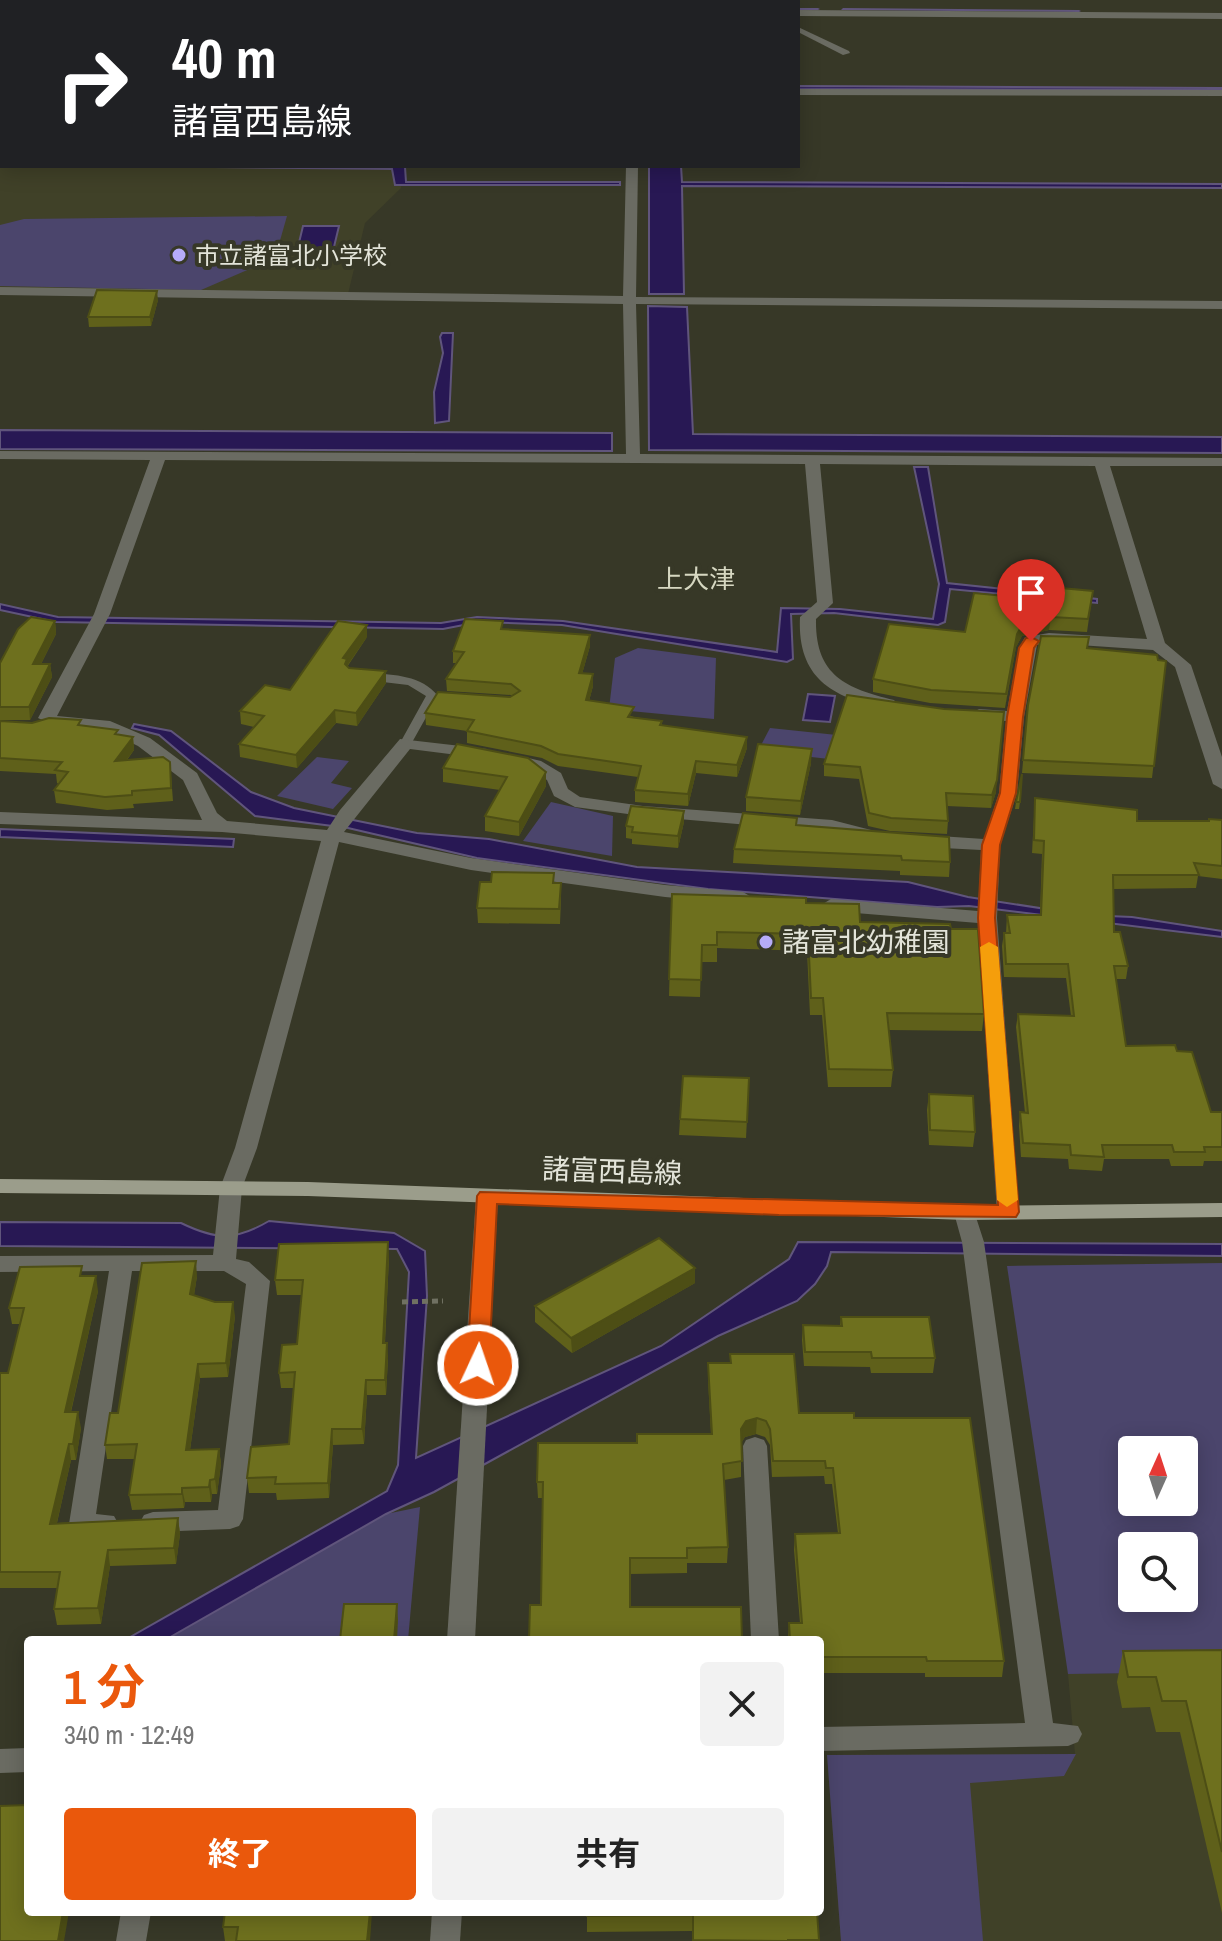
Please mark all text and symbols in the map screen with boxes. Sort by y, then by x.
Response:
text: 40 m [172,20,277,95]
icon: right [40,32,144,136]
text: 諸富西島線 [172,97,352,145]
place label: 市立諸富北小学校 [195,239,387,271]
marker: 市立諸富北小学校 [170,246,188,264]
pin [997,559,1065,641]
district label: 上大津 [657,561,735,596]
icon: arrive [1009,571,1053,615]
place label: 諸富北幼稚園 [782,923,950,961]
marker: 諸富北幼稚園 [757,933,775,951]
street label: 諸富西島線 [541,1150,683,1192]
position arrow [436,1323,520,1407]
north arrow [1118,1436,1198,1516]
map controls [1118,1436,1198,1612]
button: search [1118,1532,1198,1612]
text: 1 分 [64,1654,145,1719]
button: close [700,1662,784,1746]
text: 340 m · 12:49 [64,1717,194,1752]
button: 終了 [64,1808,416,1900]
button: 共有 [432,1808,784,1900]

